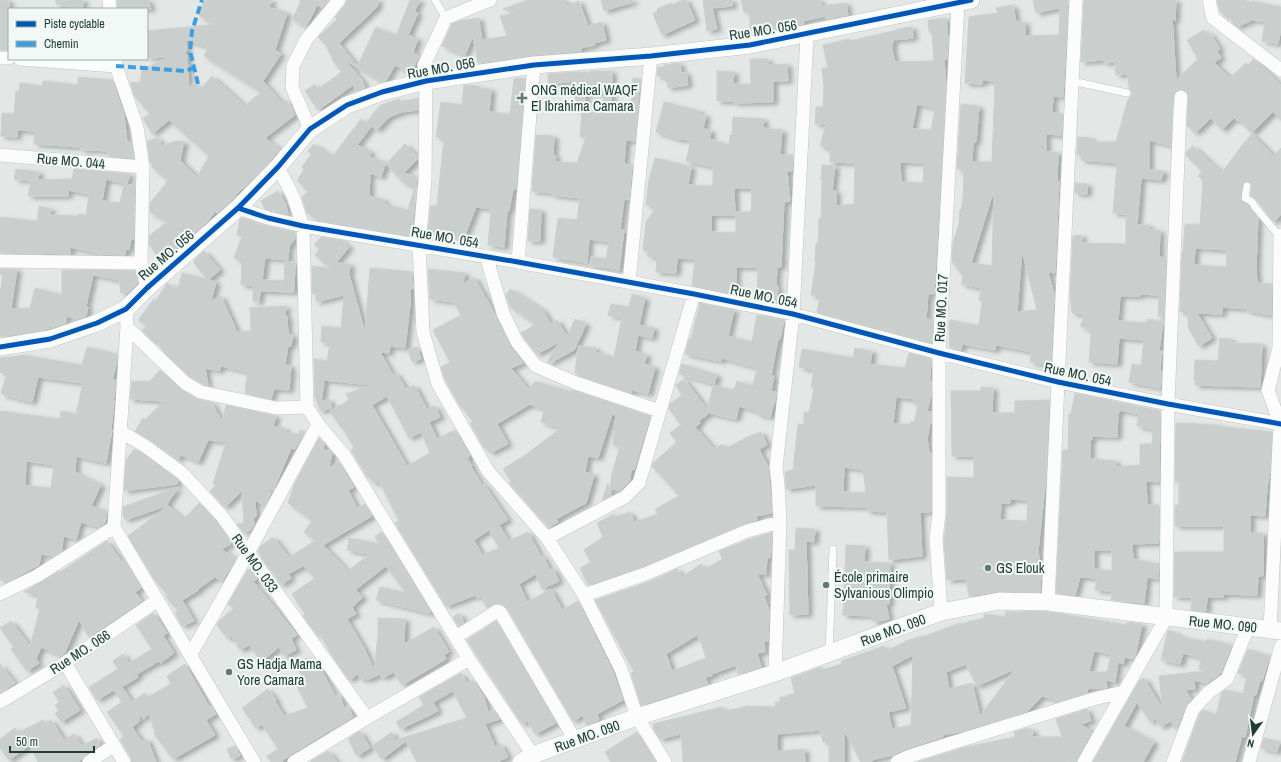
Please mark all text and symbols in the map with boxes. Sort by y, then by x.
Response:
legend [8,8,148,60]
text: Piste cyclable [44,16,105,32]
street label: Rue MO. 056 [728,16,798,44]
text: Chemin [44,36,78,52]
street label: Rue MO. 056 [406,53,476,83]
place label: ONG médical WAQF El Ibrahima Camara [531,81,638,115]
marker: ONG médical WAQF El Ibrahima Camara [516,92,528,104]
street label: Rue MO. 044 [36,149,106,173]
street label: Rue MO. 054 [410,222,481,252]
street label: Rue MO. 056 [134,226,198,284]
street label: Rue MO. 017 [930,273,952,343]
street label: Rue MO. 054 [729,280,800,312]
street label: Rue MO. 054 [1043,358,1114,390]
street label: Rue MO. 033 [228,530,282,596]
place label: GS Elouk [996,559,1045,577]
marker: GS Elouk [983,563,993,573]
place label: École primaire Sylvanious Olimpio [834,568,934,602]
marker: École primaire Sylvanious Olimpio [821,580,831,590]
street label: Rue MO. 090 [858,610,928,650]
street label: Rue MO. 090 [1188,611,1258,637]
street label: Rue MO. 066 [46,626,114,678]
place label: GS Hadja Mama Yore Camara [237,655,322,689]
marker: GS Hadja Mama Yore Camara [224,667,234,677]
north arrow [1233,714,1273,754]
street label: Rue MO. 090 [552,716,622,756]
scale bar [10,728,94,754]
text: 50 m [16,734,38,750]
text: N [1246,736,1255,751]

